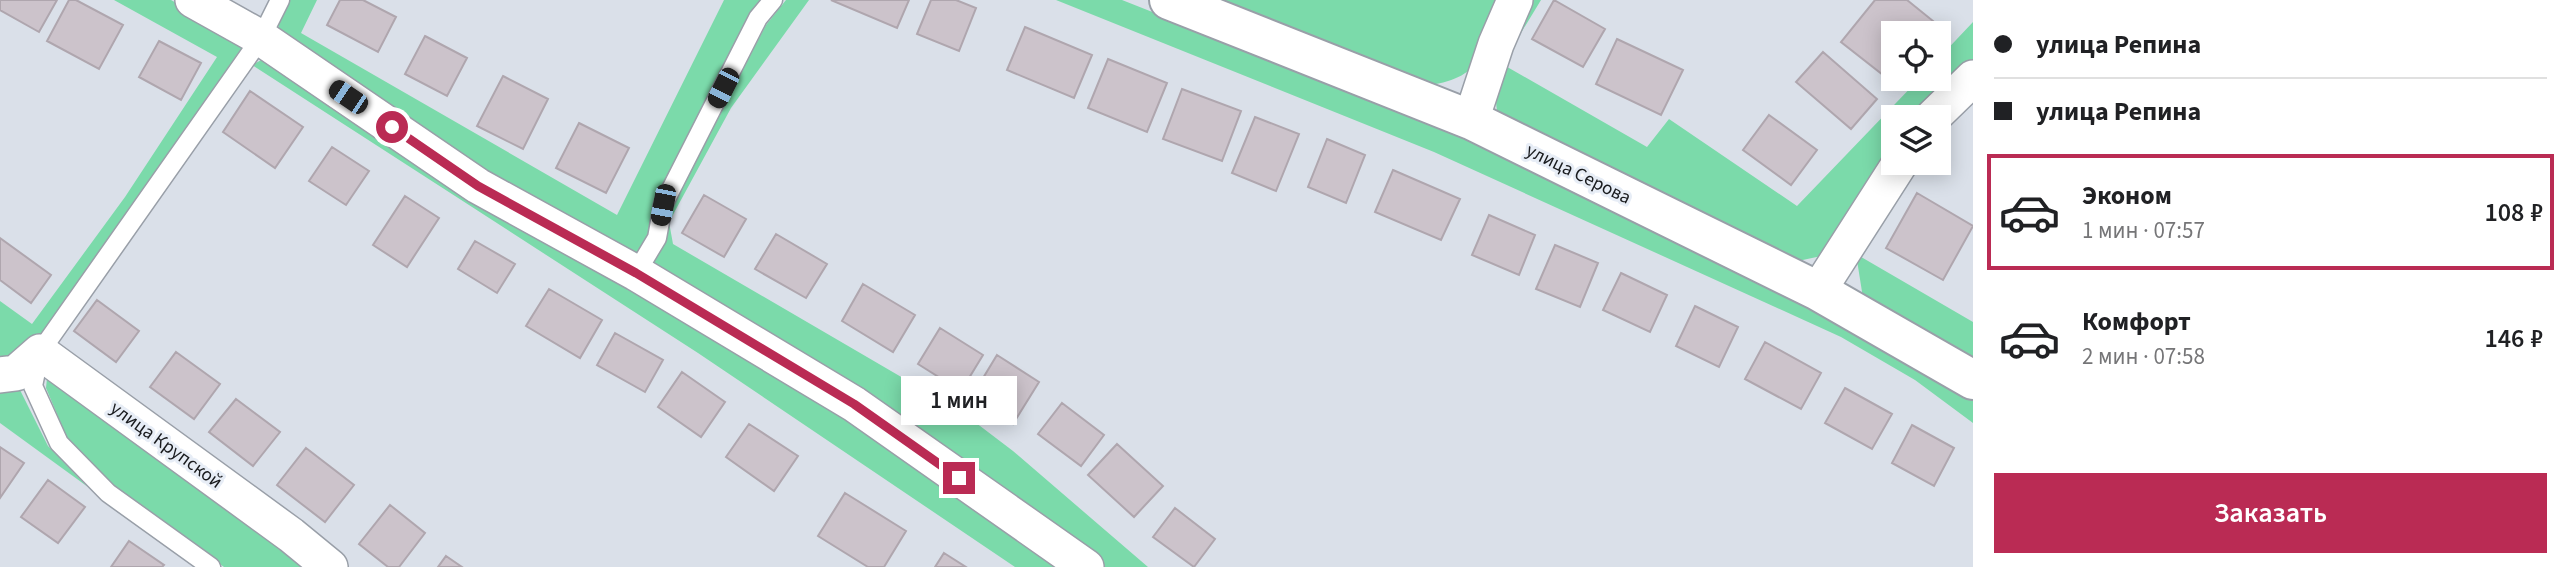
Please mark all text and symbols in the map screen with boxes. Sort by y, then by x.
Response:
map controls [1881,21,1951,175]
button: locate [1881,21,1951,91]
text: улица Репина [2036,26,2201,63]
car [705,65,742,111]
car [325,77,372,117]
text: улица Репина [2036,93,2201,130]
button: layers [1881,105,1951,175]
route start [376,111,408,143]
street label: улица Серова [1521,137,1635,211]
text: Эконом [2082,177,2172,214]
icon: car [1998,181,2061,244]
car [649,182,678,228]
text: 108 ₽ [2484,194,2543,231]
text: 1 мин · 07:57 [2082,214,2205,247]
text: Комфорт [2082,303,2191,340]
icon: car [1998,307,2061,370]
text: 146 ₽ [2484,320,2543,357]
text: 2 мин · 07:58 [2082,340,2205,373]
callout: 1 мин [901,377,1017,426]
text: 1 мин [930,384,988,417]
street label: улица Крупской [104,395,228,495]
route end [943,462,975,494]
button: Заказать [1994,473,2547,553]

